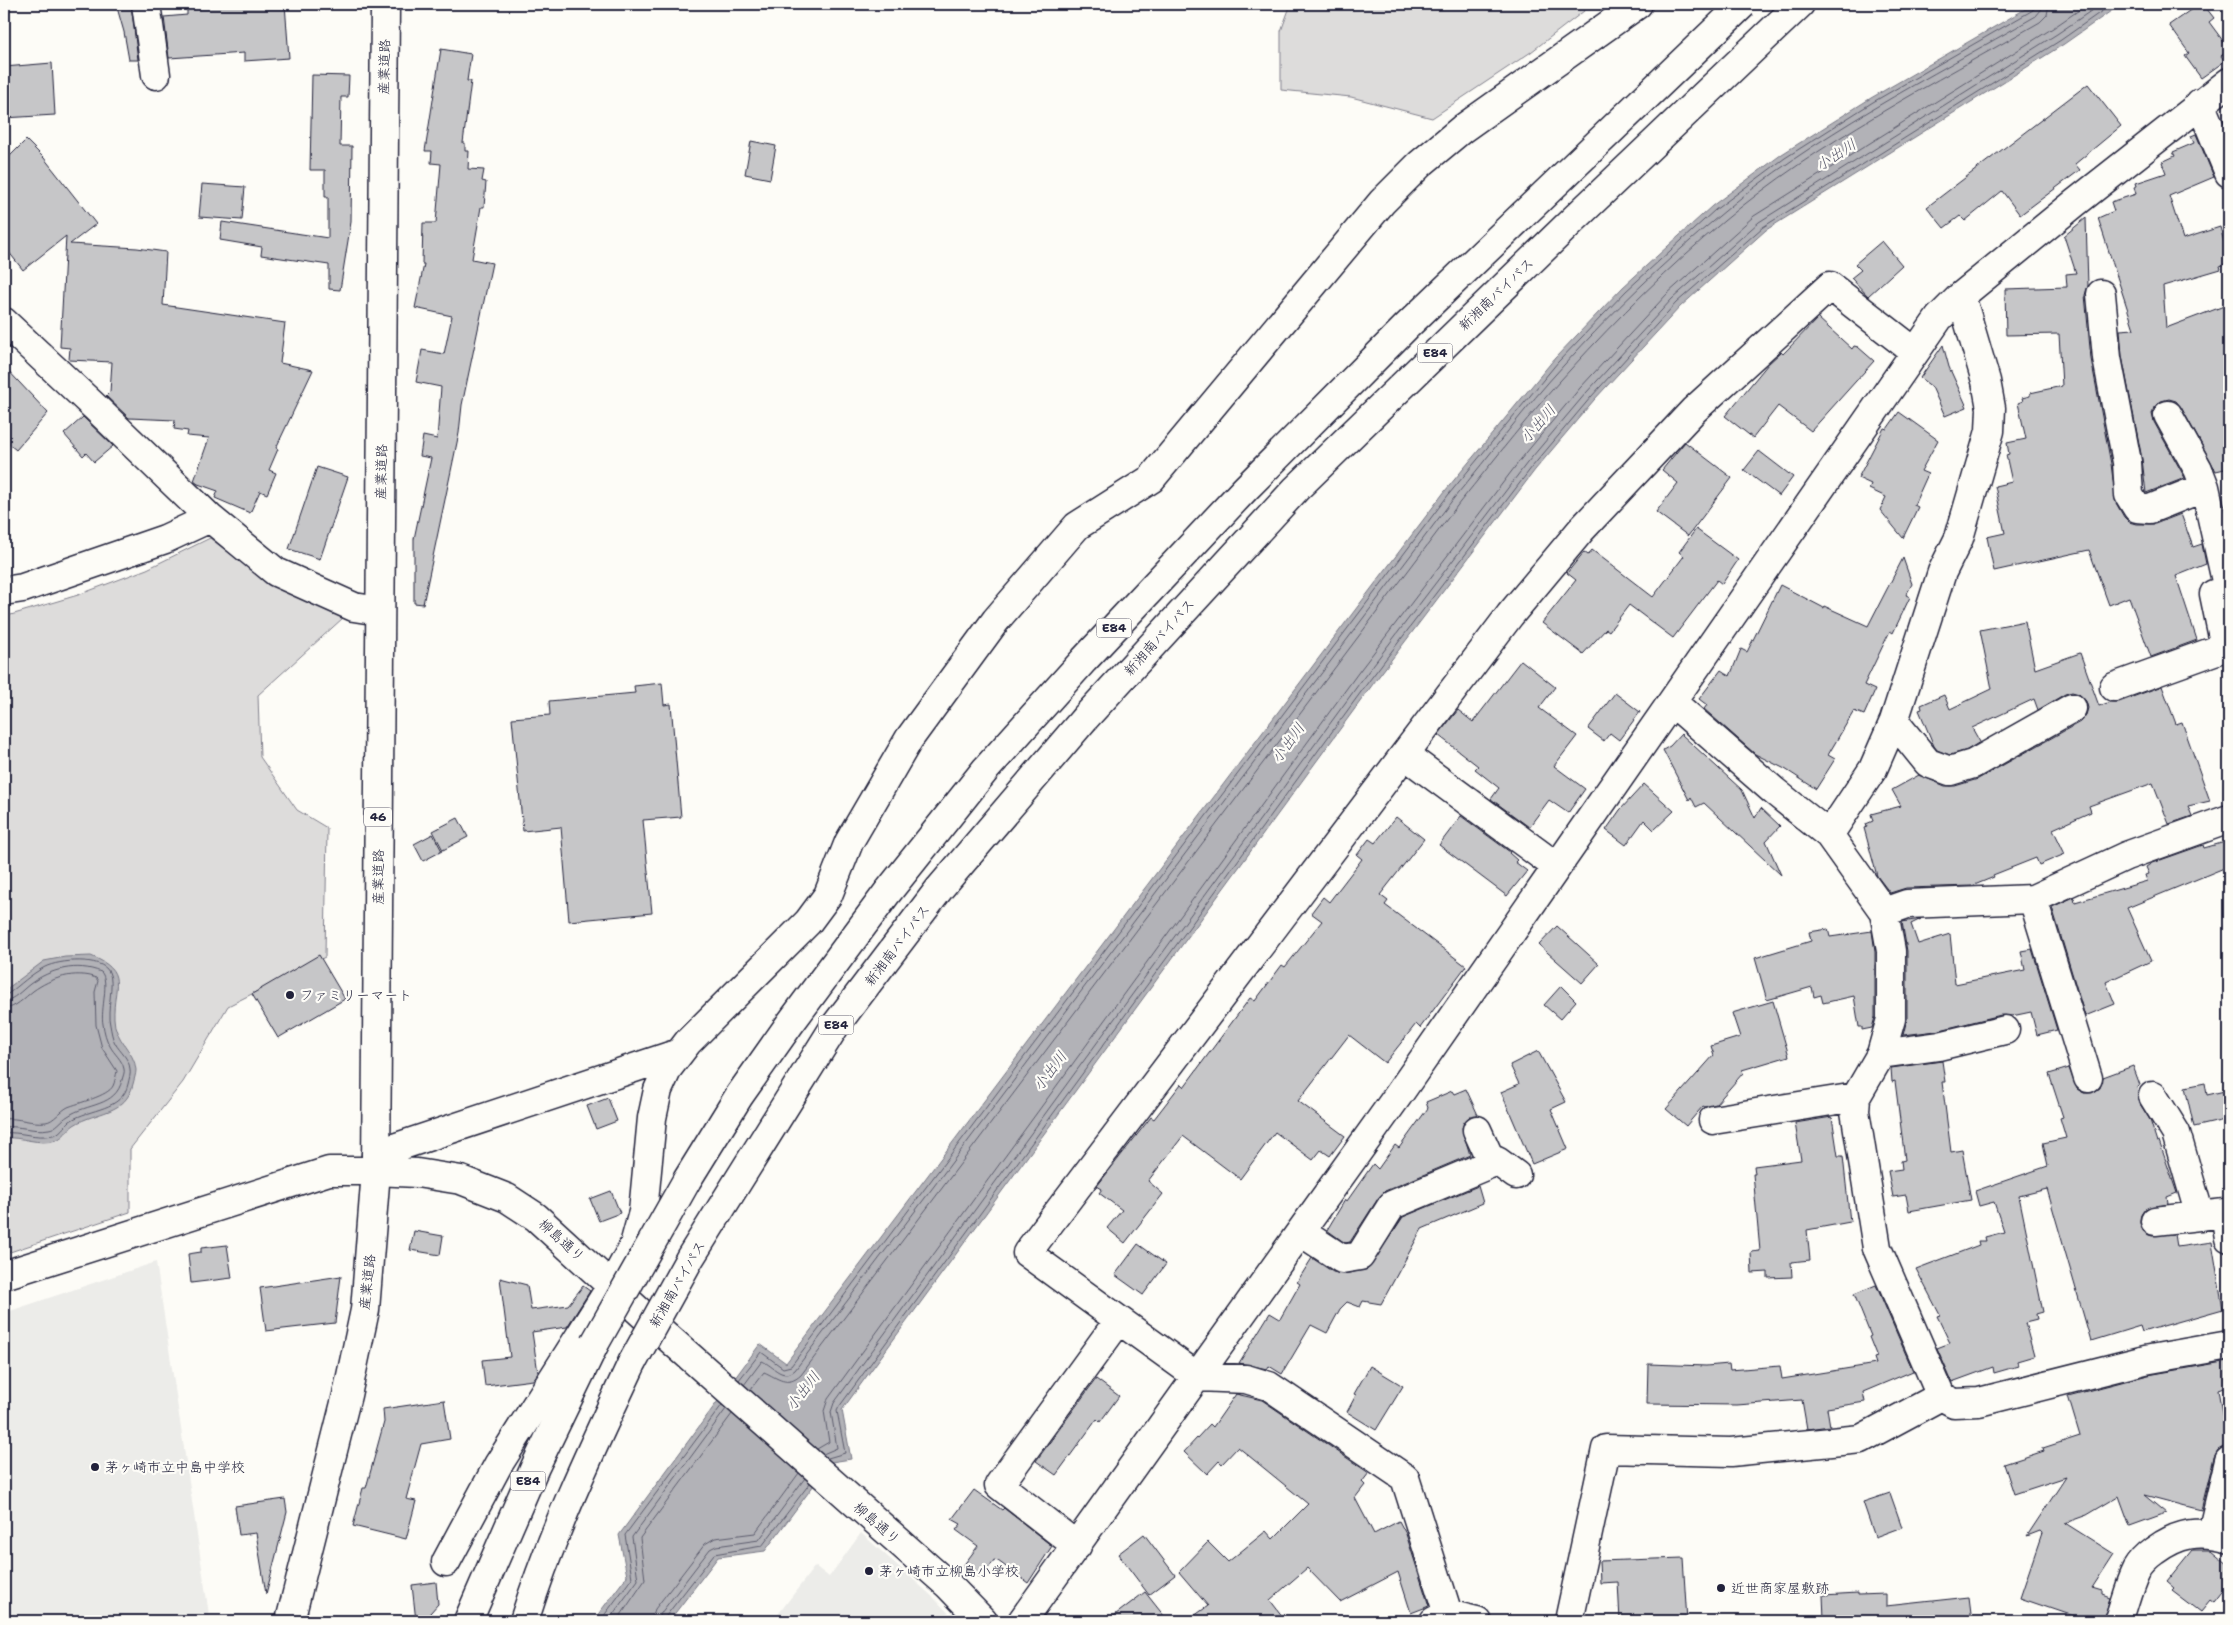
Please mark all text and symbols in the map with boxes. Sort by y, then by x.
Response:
street label: 産業道路 [375,39,393,95]
water label: 小出川 [1812,134,1860,176]
street label: 新湘南バイパス [1455,254,1537,334]
road number: E84 [1418,343,1452,362]
water label: 小出川 [1516,400,1560,448]
street label: 産業道路 [372,444,390,500]
street label: 新湘南バイパス [1120,595,1198,679]
road number: E84 [1096,618,1132,638]
water label: 小出川 [1267,719,1309,767]
road number: 46 [364,808,392,826]
street label: 産業道路 [369,849,387,905]
street label: 新湘南バイパス [860,901,934,989]
place label: ファミリーマート [300,986,412,1004]
marker: ファミリーマート [284,989,296,1001]
road number: E84 [818,1016,854,1034]
water label: 小出川 [1028,1047,1072,1095]
street label: 柳島通り [535,1215,589,1265]
street label: 新湘南バイパス [645,1237,709,1331]
street label: 産業道路 [355,1253,379,1311]
water label: 小出川 [781,1367,825,1415]
place label: 茅ヶ崎市立中島中学校 [105,1458,245,1476]
marker: 茅ヶ崎市立中島中学校 [89,1461,101,1473]
road number: E84 [510,1472,546,1490]
street label: 柳島通り [850,1498,904,1548]
place label: 茅ヶ崎市立柳島小学校 [879,1562,1019,1580]
marker: 茅ヶ崎市立柳島小学校 [863,1565,875,1577]
place label: 近世商家屋敷跡 [1731,1579,1829,1597]
marker: 近世商家屋敷跡 [1715,1582,1727,1594]

